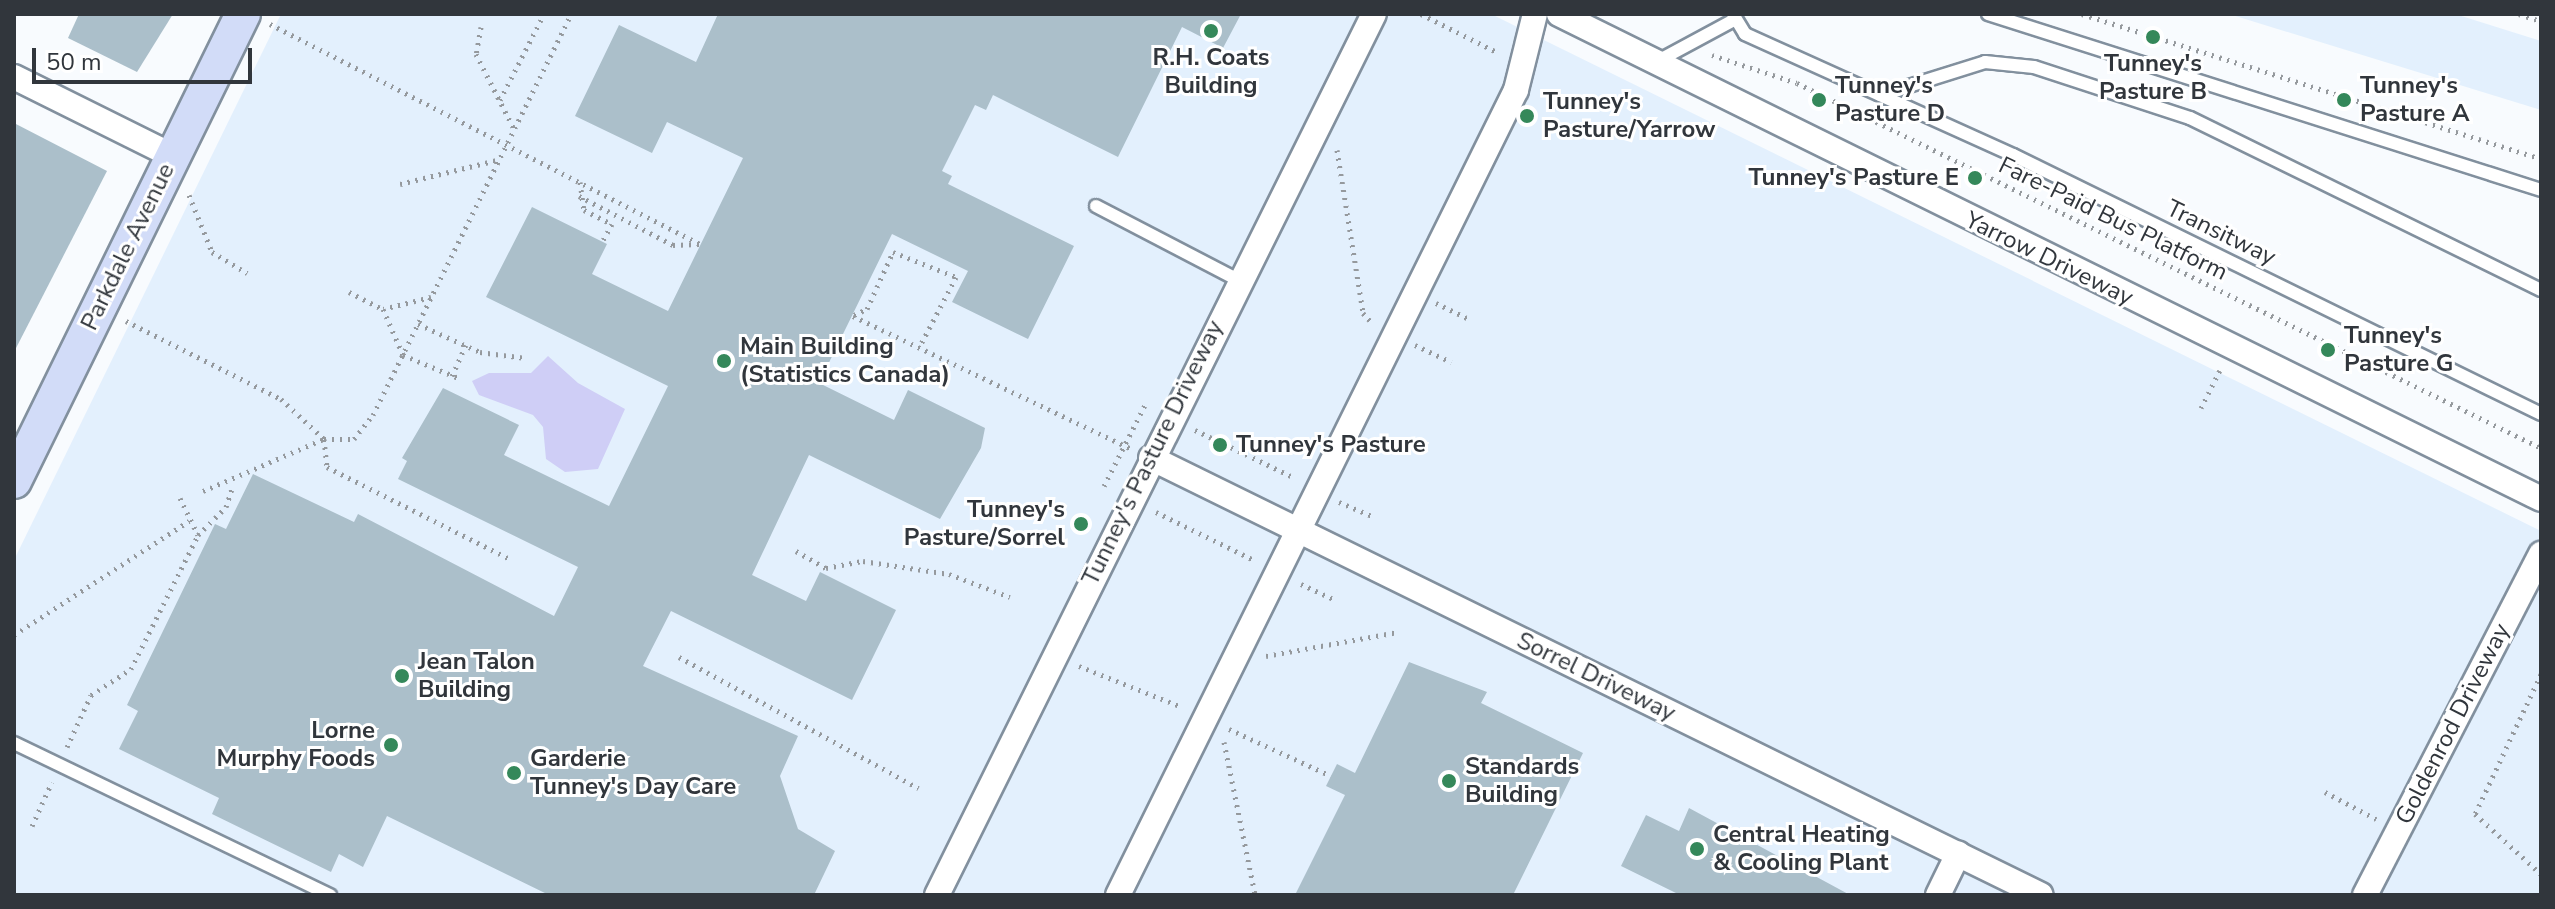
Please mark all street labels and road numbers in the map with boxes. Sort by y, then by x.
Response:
street label: Fare-Paid Bus Platform [1994,151,2232,287]
street label: Parkdale Avenue [75,159,181,335]
street label: Transitway [2162,194,2280,272]
street label: Yarrow Driveway [1960,206,2138,312]
street label: Tunney's Pasture Driveway [1076,316,1230,590]
street label: Goldenrod Driveway [2390,619,2516,829]
street label: Sorrel Driveway [1512,626,1680,728]

